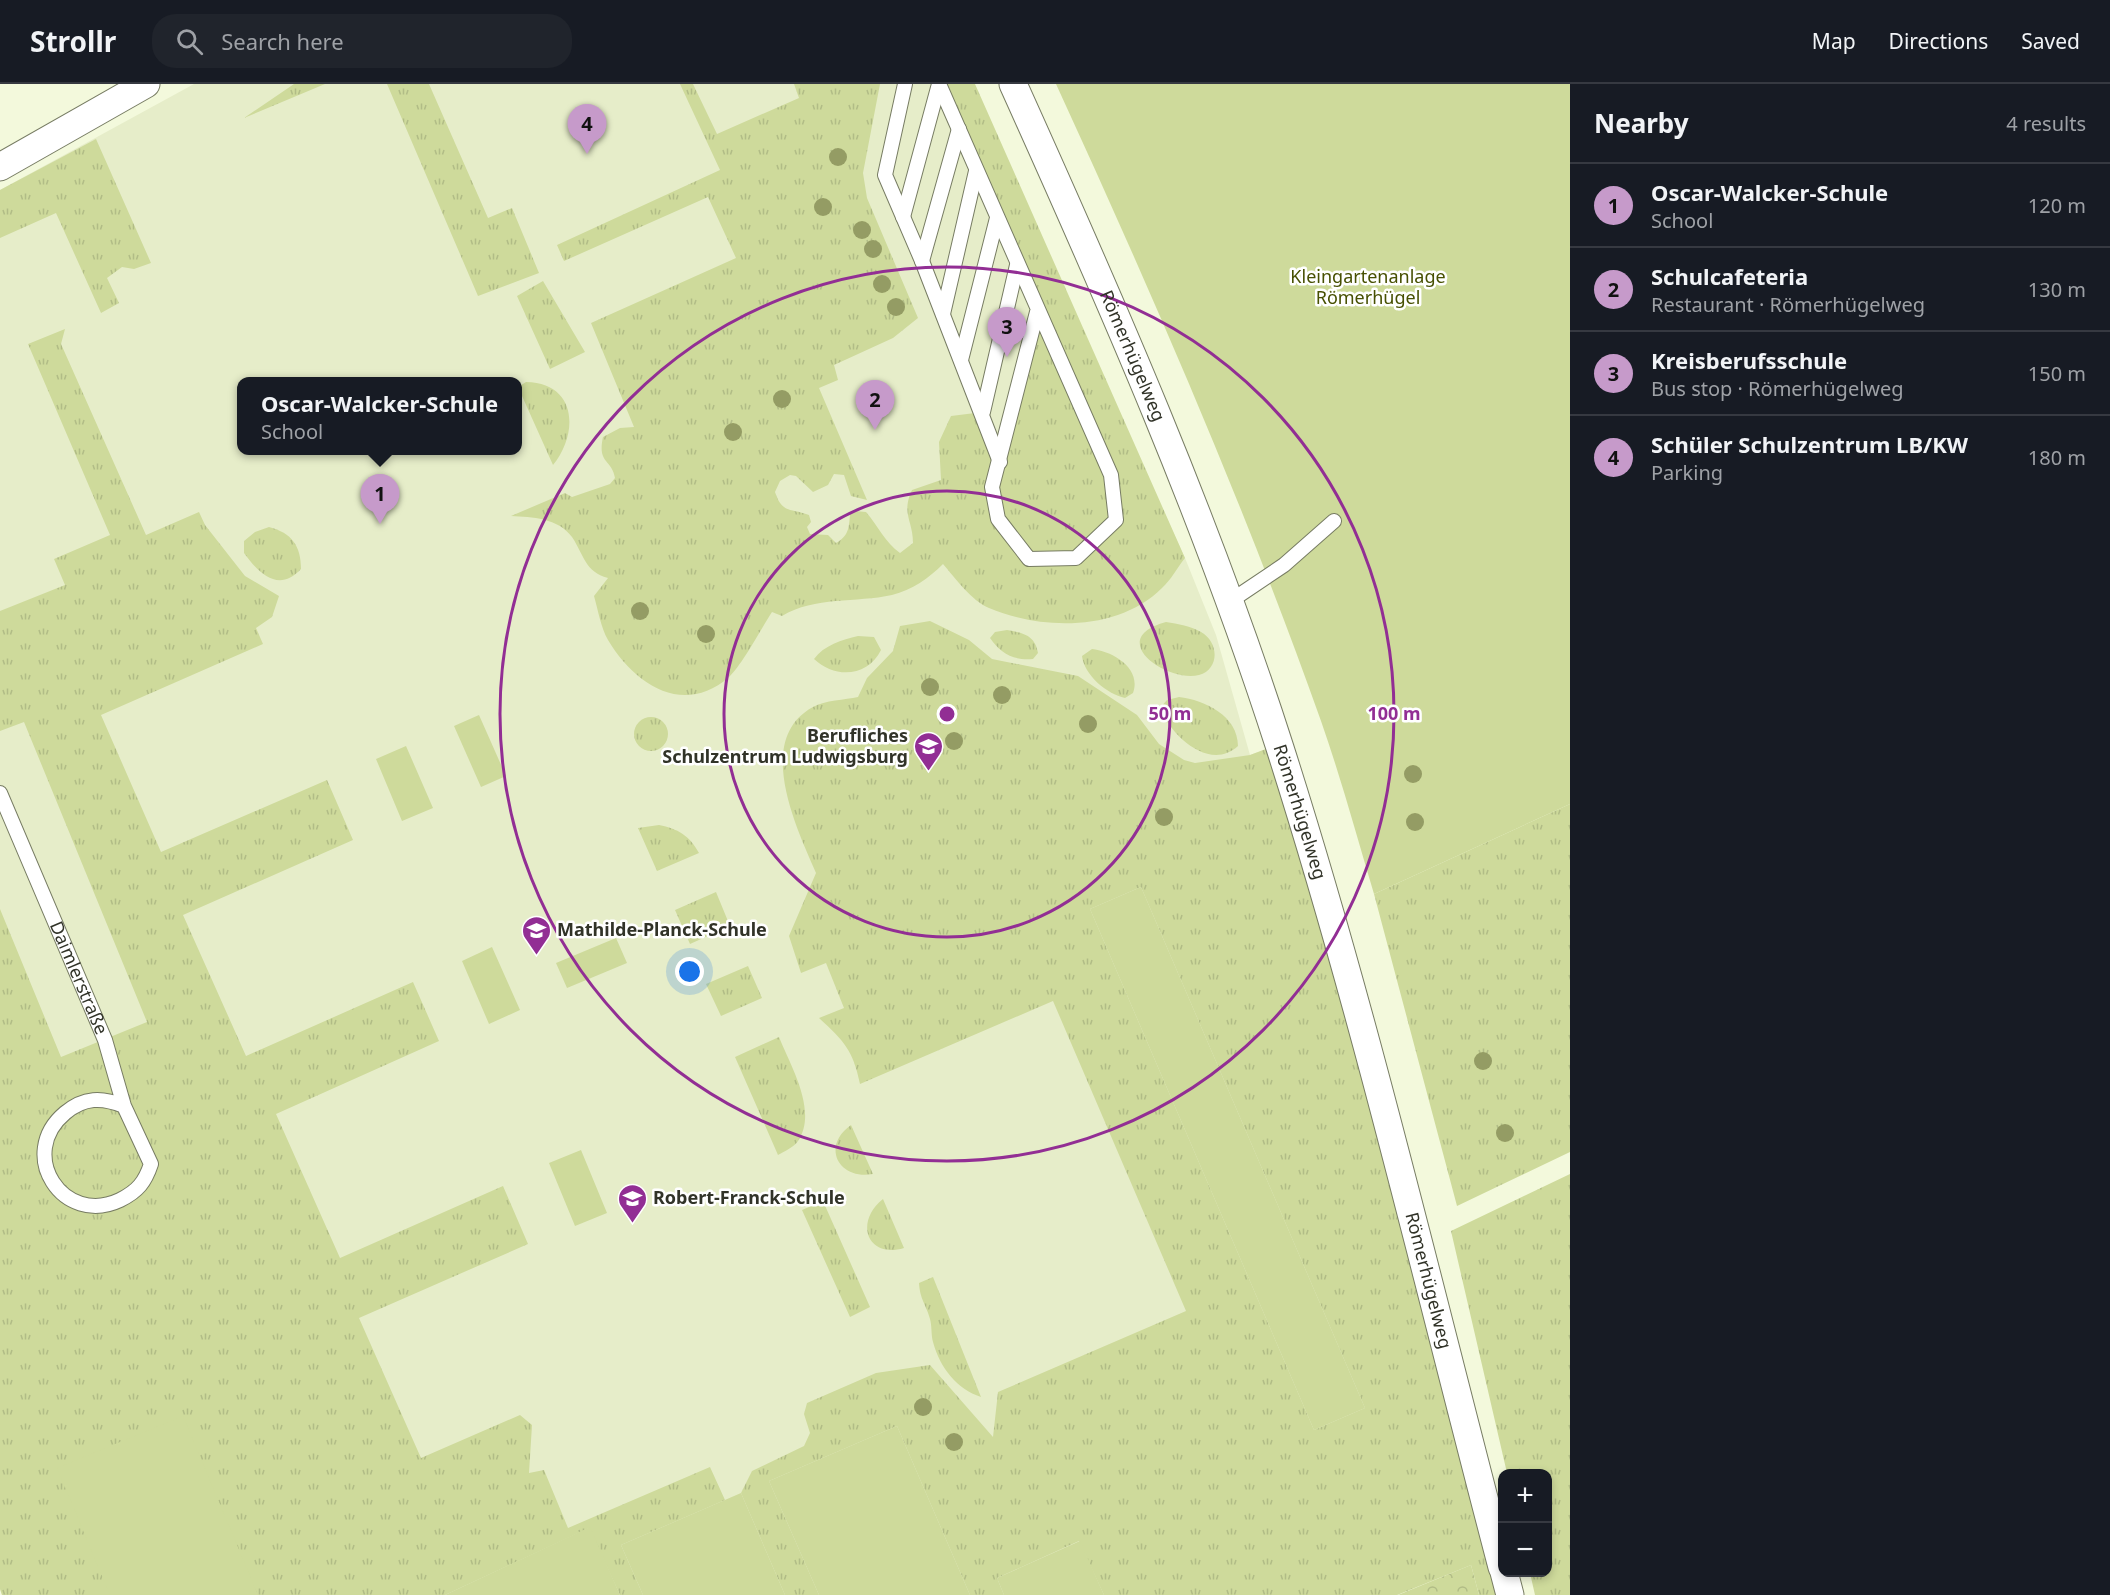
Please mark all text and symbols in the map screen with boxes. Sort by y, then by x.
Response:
search box [152,14,572,68]
text: Strollr [30,22,116,60]
icon: search [173,25,206,58]
text: Search here [221,26,344,56]
text: Map [1812,27,1856,55]
text: Directions [1889,27,1988,55]
text: Saved [2021,27,2080,55]
pin: 4 [568,104,606,154]
text: Nearby [1594,105,1689,141]
text: 4 results [2006,110,2086,137]
text: Oscar-Walcker-Schule [1651,177,1888,207]
text: 1 [1608,192,1619,219]
text: 120 m [2028,192,2086,219]
text: School [1651,207,1713,234]
text: Schulcafeteria [1651,261,1808,291]
park label: Kleingartenanlage Römerhügel [1290,264,1446,309]
text: 2 [1608,276,1619,303]
text: 130 m [2028,276,2086,303]
street label: Römerhügelweg [1095,286,1171,425]
text: Restaurant · Römerhügelweg [1651,291,1925,318]
pin: 3 [988,308,1026,357]
text: Kreisberufsschule [1651,345,1847,375]
text: 3 [1608,360,1619,387]
text: 150 m [2028,360,2086,387]
text: Bus stop · Römerhügelweg [1651,375,1904,402]
popup [237,377,522,455]
pin: 2 [856,380,894,430]
text: Oscar-Walcker-Schule [261,388,498,418]
text: School [261,418,323,445]
text: Schüler Schulzentrum LB/KW [1651,429,1968,459]
text: 4 [1608,444,1619,471]
text: 180 m [2028,444,2086,471]
text: Parking [1651,459,1723,486]
pin: 1 [360,474,400,524]
text: 50 m [1149,701,1191,725]
text: 100 m [1367,701,1421,725]
centre of rings [937,704,957,724]
place label: Berufliches Schulzentrum Ludwigsburg [662,723,908,768]
school or university icon: Berufliches Schulzentrum Ludwigsburg [913,730,945,772]
street label: Römerhügelweg [1269,741,1333,882]
school or university icon: Mathilde-Planck-Schule [520,914,552,956]
street label: Daimlerstraße [45,917,114,1038]
place label: Mathilde-Planck-Schule [557,917,767,941]
your location [675,957,704,986]
school or university icon: Robert-Franck-Schule [616,1182,648,1224]
place label: Robert-Franck-Schule [653,1185,845,1209]
street label: Römerhügelweg [1400,1210,1458,1351]
map controls [1498,1469,1552,1577]
button: + [1498,1469,1552,1523]
button: − [1498,1523,1552,1577]

